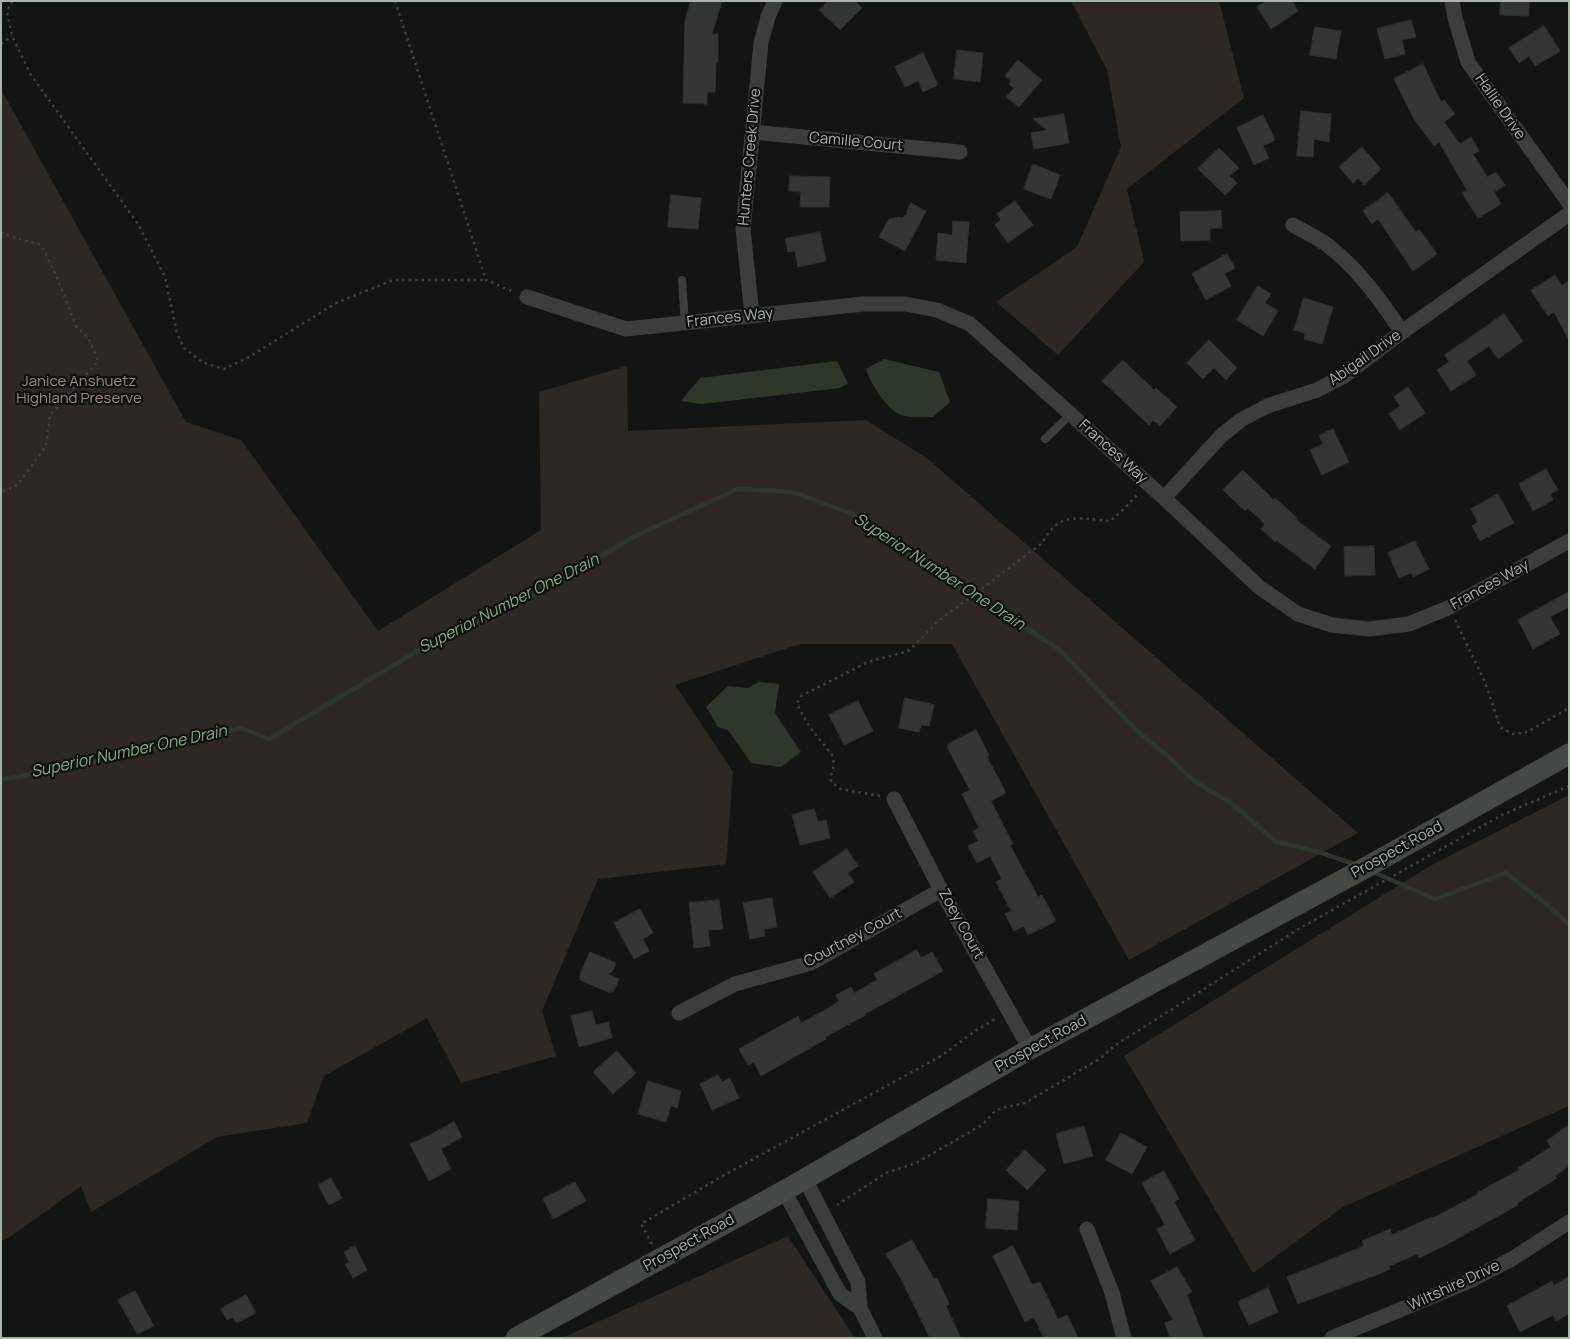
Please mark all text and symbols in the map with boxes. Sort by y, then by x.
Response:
street label: Hallie Drive [1471,71,1529,143]
street label: Hunters Creek Drive [735,88,765,226]
street label: Camille Court [808,129,904,155]
street label: Frances Way [686,305,774,331]
street label: Abigail Drive [1325,326,1405,390]
park label: Janice Anshuetz Highland Preserve [16,373,142,408]
street label: Frances Way [1075,416,1151,488]
water label: Superior Number One Drain [850,510,1028,634]
water label: Superior Number One Drain [416,550,602,658]
street label: Frances Way [1448,556,1532,614]
water label: Superior Number One Drain [29,722,229,782]
street label: Prospect Road [1348,818,1446,882]
street label: Zoey Court [934,886,988,962]
street label: Courtney Court [801,905,905,971]
street label: Prospect Road [992,1012,1090,1076]
street label: Prospect Road [640,1211,738,1275]
street label: Wiltshire Drive [1405,1257,1503,1315]

